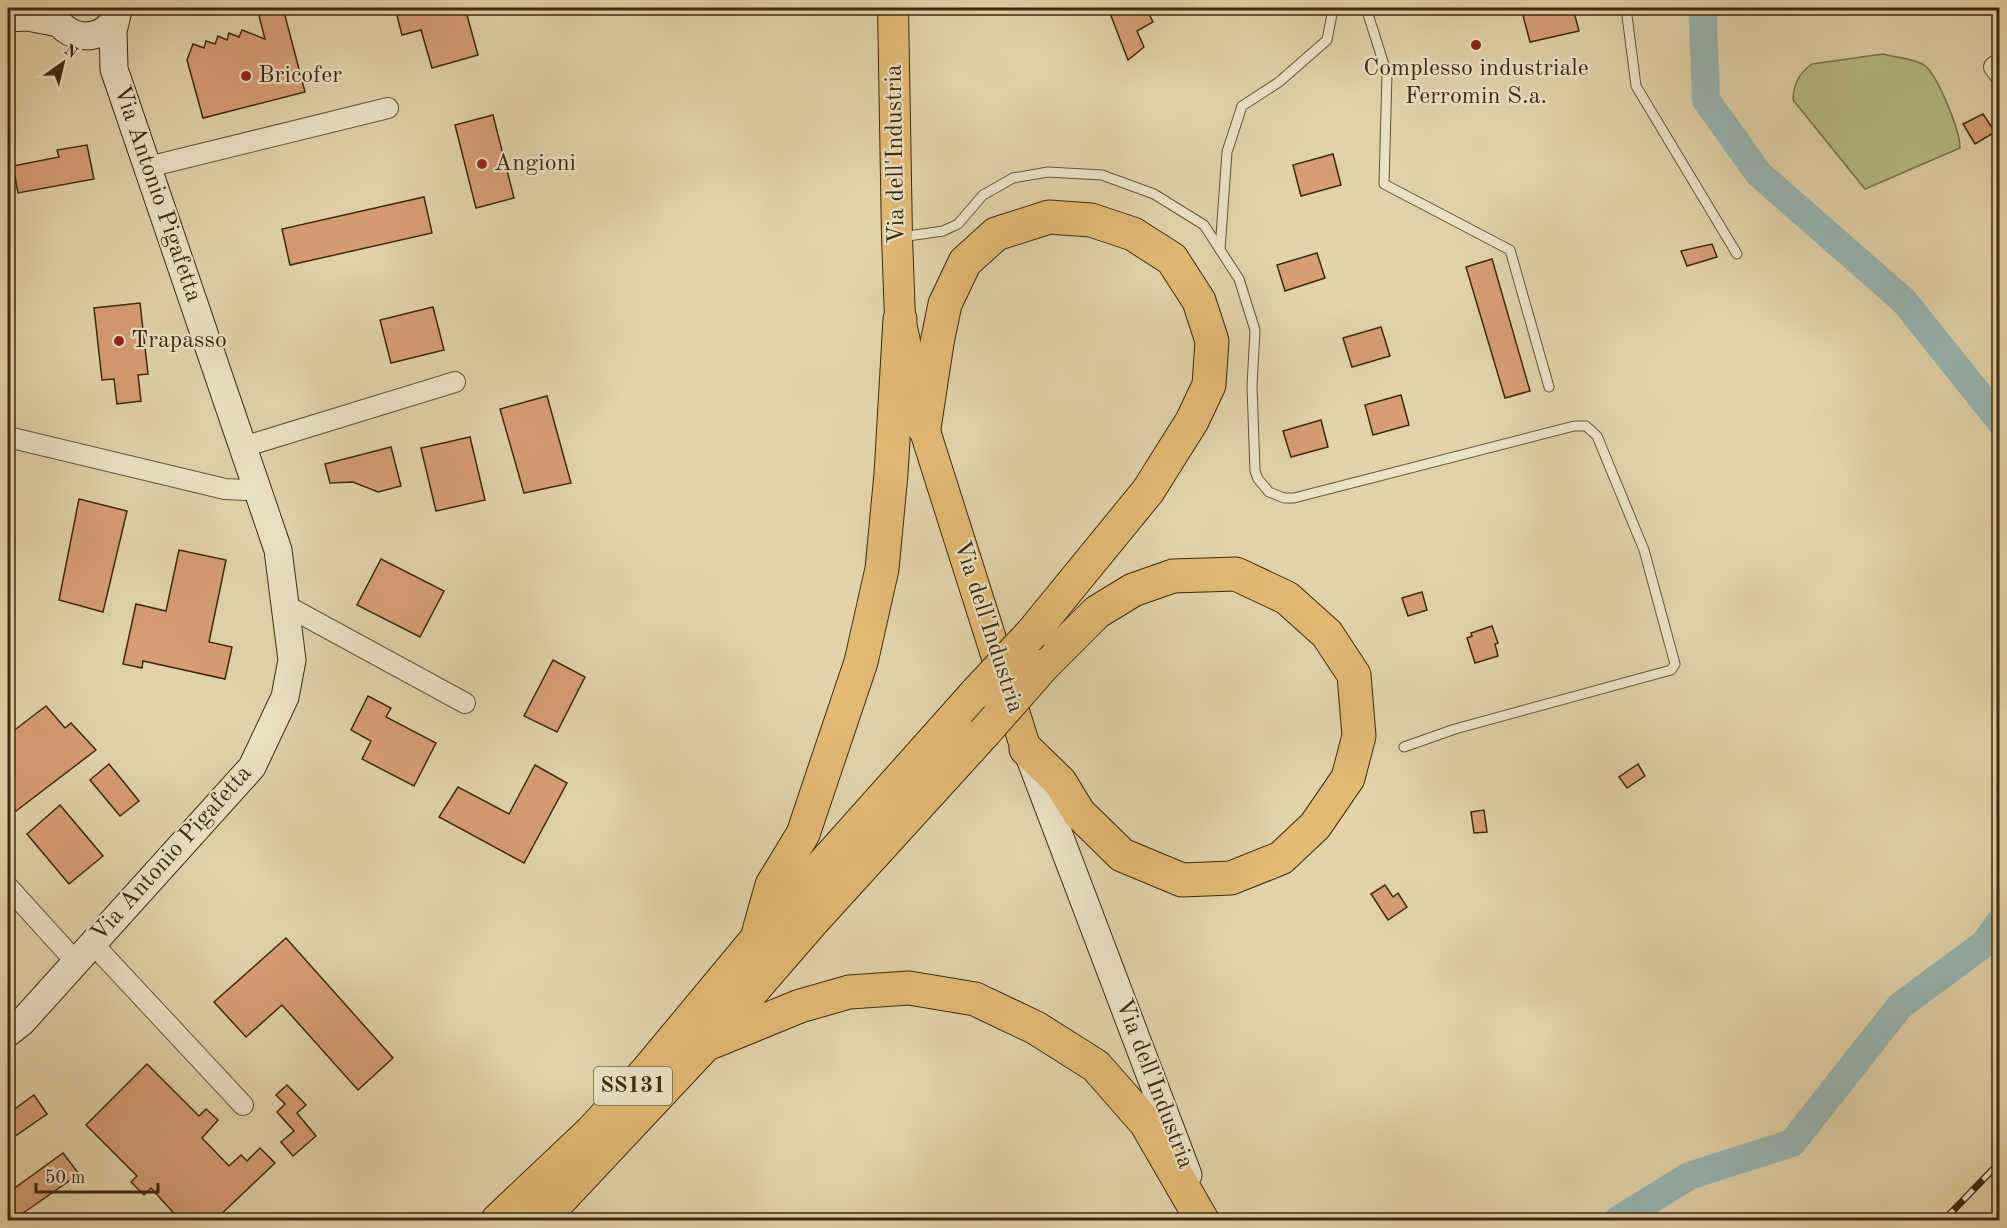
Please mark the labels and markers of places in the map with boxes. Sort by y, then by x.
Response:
marker: Complesso industriale Ferromin S.a. [1469,38,1483,52]
place label: Complesso industriale Ferromin S.a. [1363,57,1589,109]
place label: Bricofer [258,64,342,88]
marker: Bricofer [239,69,253,83]
place label: Angioni [494,152,576,176]
marker: Angioni [475,157,489,171]
place label: Trapasso [131,329,227,353]
marker: Trapasso [112,334,126,348]

